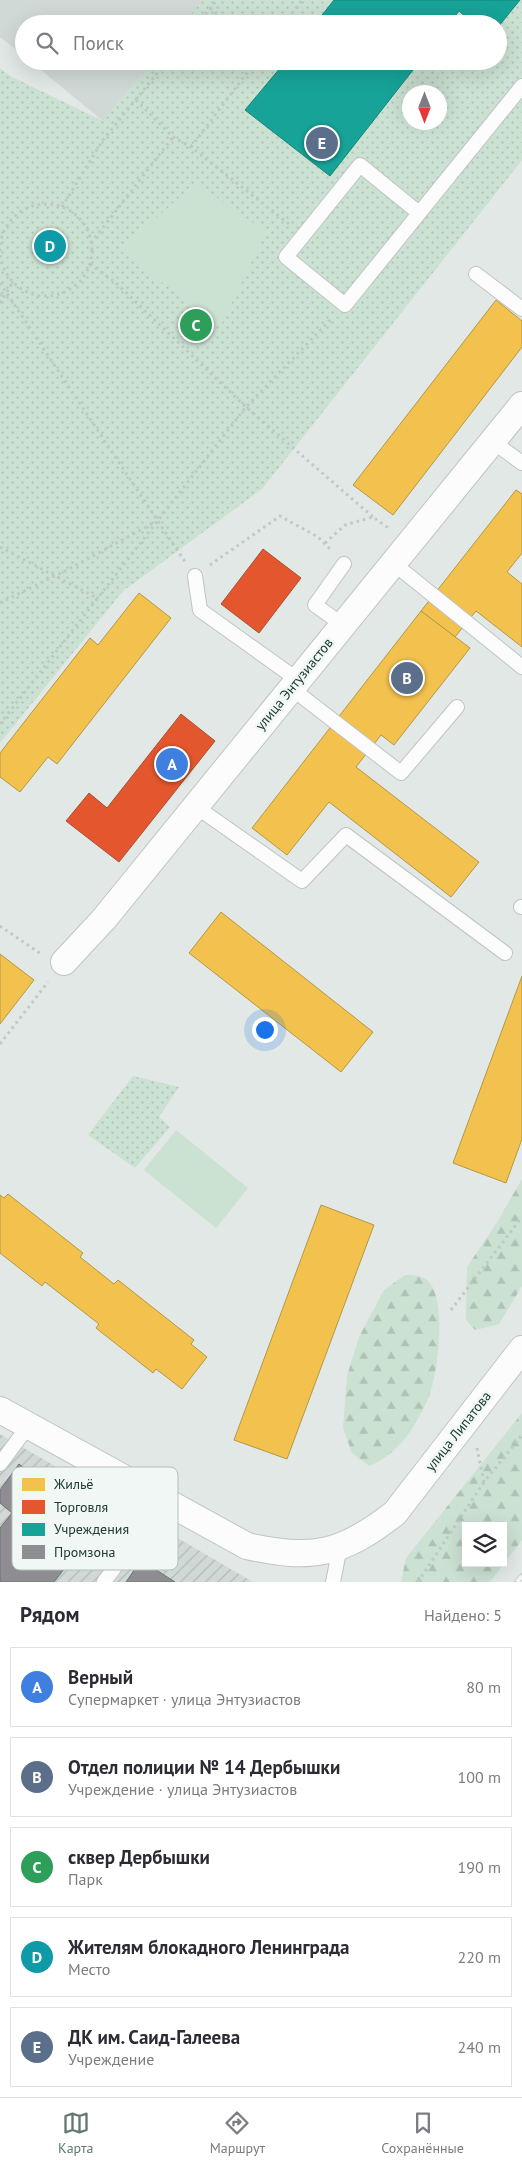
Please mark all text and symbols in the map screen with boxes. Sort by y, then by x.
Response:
search box [15,15,507,70]
icon: search [33,29,61,57]
text: Поиск [73,31,124,55]
north arrow [402,85,447,130]
pin: E [306,124,338,162]
pin: D [34,227,66,265]
pin: C [180,306,212,344]
street label: улица Энтузиастов [251,634,337,734]
pin: B [391,659,423,697]
pin: A [156,745,188,783]
your location [252,1017,278,1043]
street label: улица Липатова [421,1387,495,1475]
legend [12,1467,178,1570]
text: Жильё [53,1475,93,1493]
text: Торговля [54,1498,108,1516]
text: Учреждения [54,1520,129,1538]
map controls [462,1522,507,1567]
button: layers [462,1522,507,1567]
text: Промзона [54,1543,116,1561]
text: Рядом [20,1601,79,1628]
text: Найдено: 5 [424,1605,502,1625]
text: Верный [68,1665,133,1689]
text: A [32,1677,42,1697]
text: 80 m [466,1677,501,1697]
text: Супермаркет · улица Энтузиастов [68,1689,301,1709]
text: Отдел полиции № 14 Дербышки [68,1755,340,1779]
text: B [32,1767,42,1787]
text: 100 m [458,1767,501,1787]
text: Учреждение · улица Энтузиастов [68,1779,297,1799]
text: сквер Дербышки [68,1845,210,1869]
text: C [33,1857,41,1877]
text: 190 m [458,1857,501,1877]
text: Парк [68,1869,103,1889]
text: Жителям блокадного Ленинграда [68,1935,350,1959]
text: D [32,1947,42,1967]
text: 220 m [458,1947,501,1967]
text: Место [68,1959,110,1979]
text: ДК им. Саид-Галеева [68,2025,240,2049]
text: E [33,2037,41,2057]
text: 240 m [458,2037,501,2057]
text: Учреждение [68,2049,154,2069]
tab: Карта [58,2109,93,2157]
tab: Маршрут [210,2109,265,2157]
tab: Сохранённые [381,2109,464,2157]

